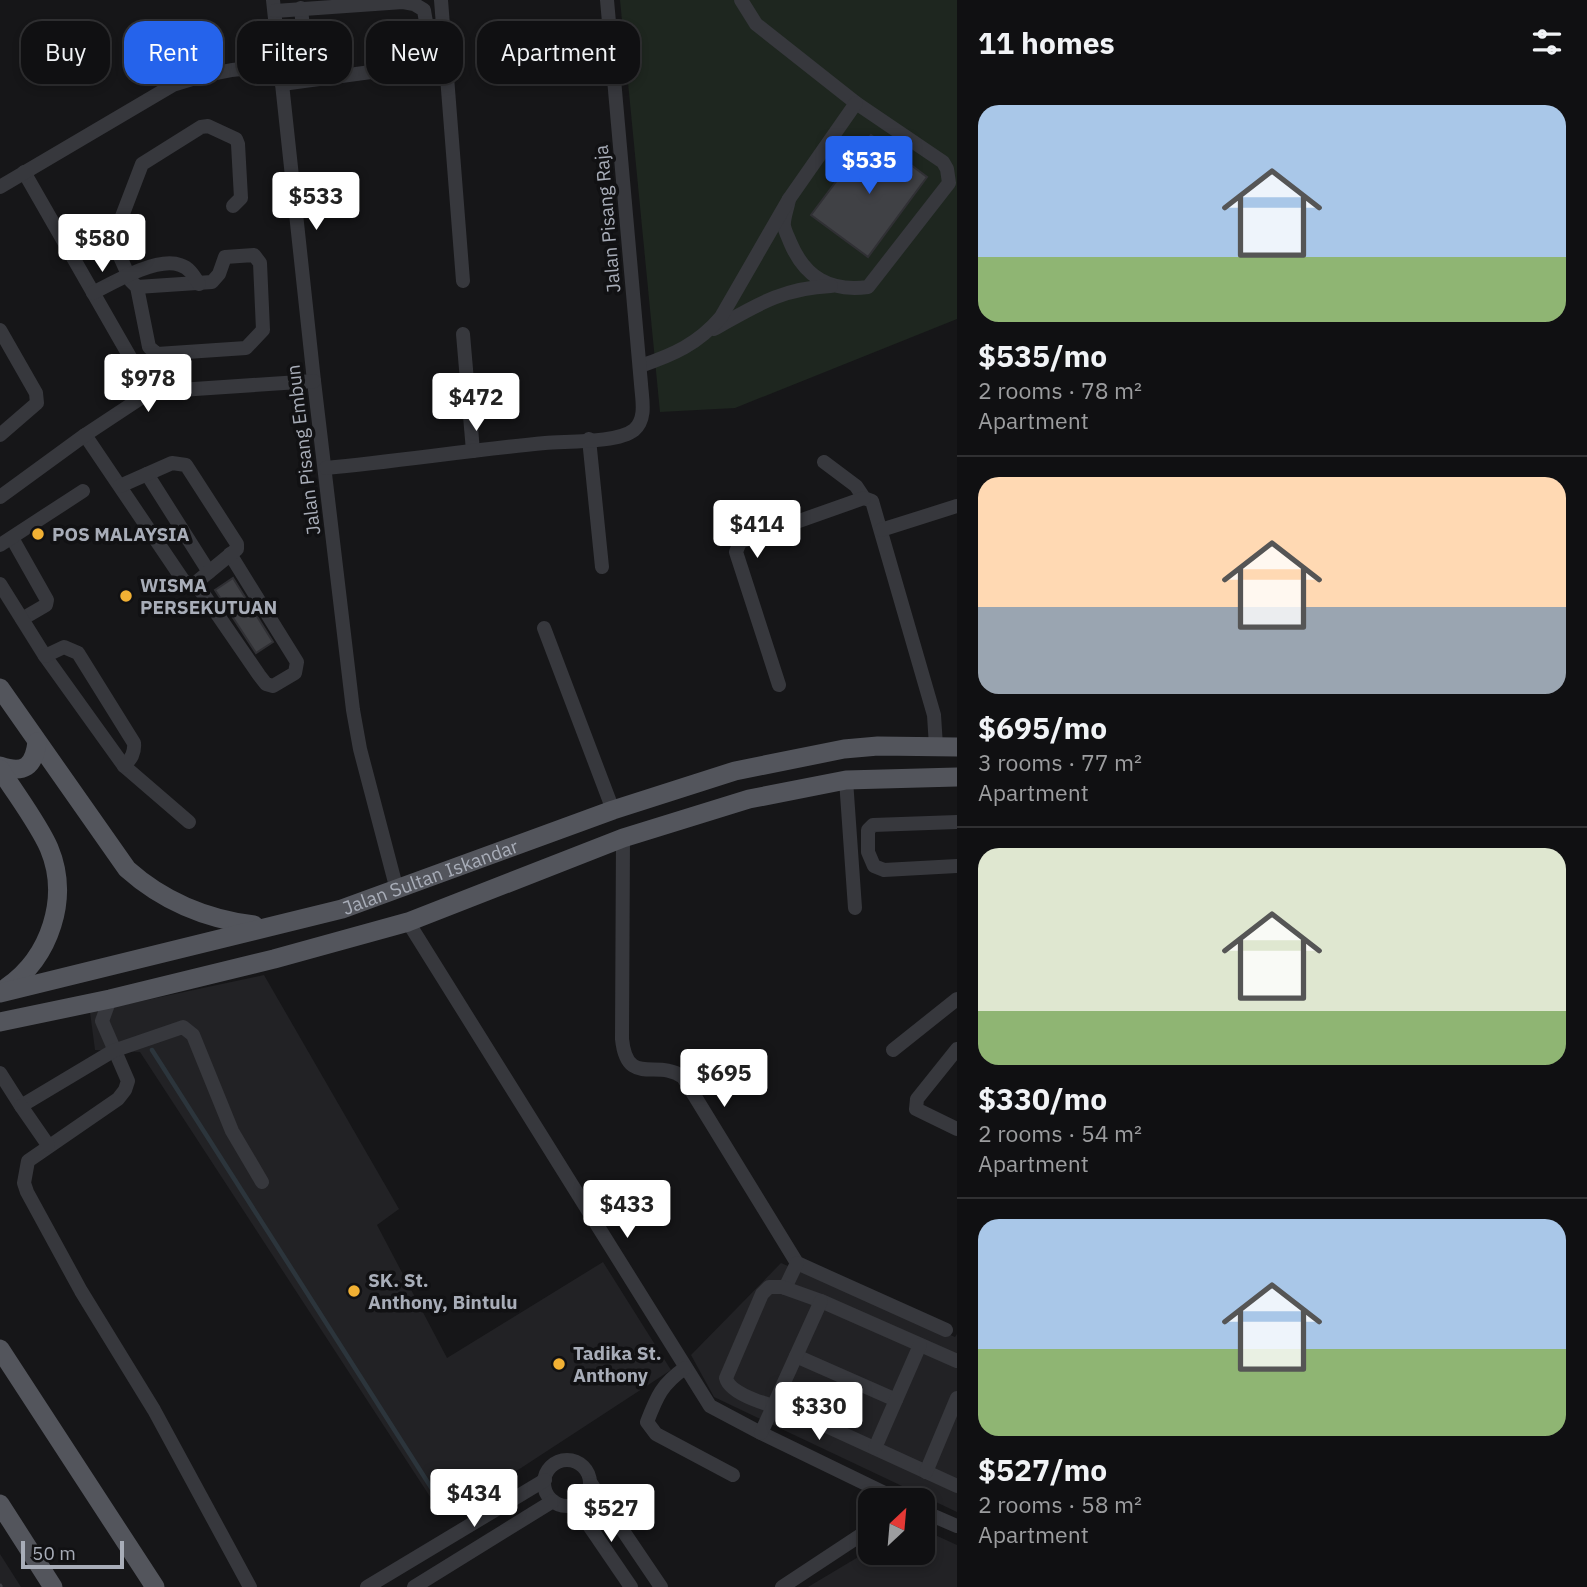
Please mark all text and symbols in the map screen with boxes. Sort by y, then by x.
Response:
chip: Buy [21,21,110,84]
chip: Rent [124,21,223,84]
chip: Filters [237,21,352,84]
chip: New [366,21,463,84]
chip: Apartment [477,21,640,84]
text: 11 homes [978,23,1115,62]
icon: filters [1528,23,1566,61]
pin: $535 [828,136,910,196]
street label: Jalan Pisang Raja [589,144,625,294]
text: $535 [841,144,897,174]
icon: home [1209,150,1335,276]
pin: $533 [275,173,357,232]
text: $533 [288,180,344,210]
pin: $580 [61,215,143,274]
text: $580 [74,222,130,252]
text: $535/mo [978,336,1107,375]
pin: $978 [107,354,189,414]
text: $978 [120,362,176,392]
street label: Jalan Pisang Embun [281,363,325,537]
pin: $472 [435,374,517,433]
text: 2 rooms · 78 m² [978,375,1142,405]
text: $472 [448,381,504,411]
text: Apartment [978,405,1089,435]
pin: $414 [716,500,798,560]
text: $414 [729,508,785,538]
place label: POS MALAYSIA [52,522,190,546]
icon: home [1209,522,1335,648]
marker: POS MALAYSIA [30,526,46,542]
place label: WISMA PERSEKUTUAN [140,573,277,619]
marker: WISMA PERSEKUTUAN [118,588,134,604]
text: $695/mo [978,708,1107,747]
text: 3 rooms · 77 m² [978,747,1142,777]
text: Apartment [978,777,1089,807]
street label: Jalan Sultan Iskandar [339,834,521,920]
icon: home [1209,893,1335,1019]
pin: $695 [683,1050,765,1109]
text: $695 [696,1057,752,1087]
text: $330/mo [978,1079,1107,1118]
text: 2 rooms · 54 m² [978,1118,1142,1148]
text: Apartment [978,1148,1089,1178]
pin: $433 [586,1180,668,1240]
text: $433 [599,1188,655,1218]
icon: home [1209,1264,1335,1390]
place label: SK. St. Anthony, Bintulu [368,1268,518,1314]
marker: SK. St. Anthony, Bintulu [346,1283,362,1299]
place label: Tadika St. Anthony [573,1341,662,1387]
marker: Tadika St. Anthony [551,1356,567,1372]
pin: $330 [778,1382,860,1442]
text: $330 [791,1390,847,1420]
text: $527/mo [978,1450,1107,1489]
pin: $434 [433,1470,515,1529]
text: $434 [446,1477,502,1507]
pin: $527 [570,1484,652,1544]
north arrow [858,1488,934,1564]
map controls [858,1488,935,1565]
text: 2 rooms · 58 m² [978,1489,1142,1519]
text: $527 [583,1492,639,1522]
text: Apartment [978,1519,1089,1549]
scale bar [21,1538,124,1570]
text: 50 m [32,1541,76,1565]

